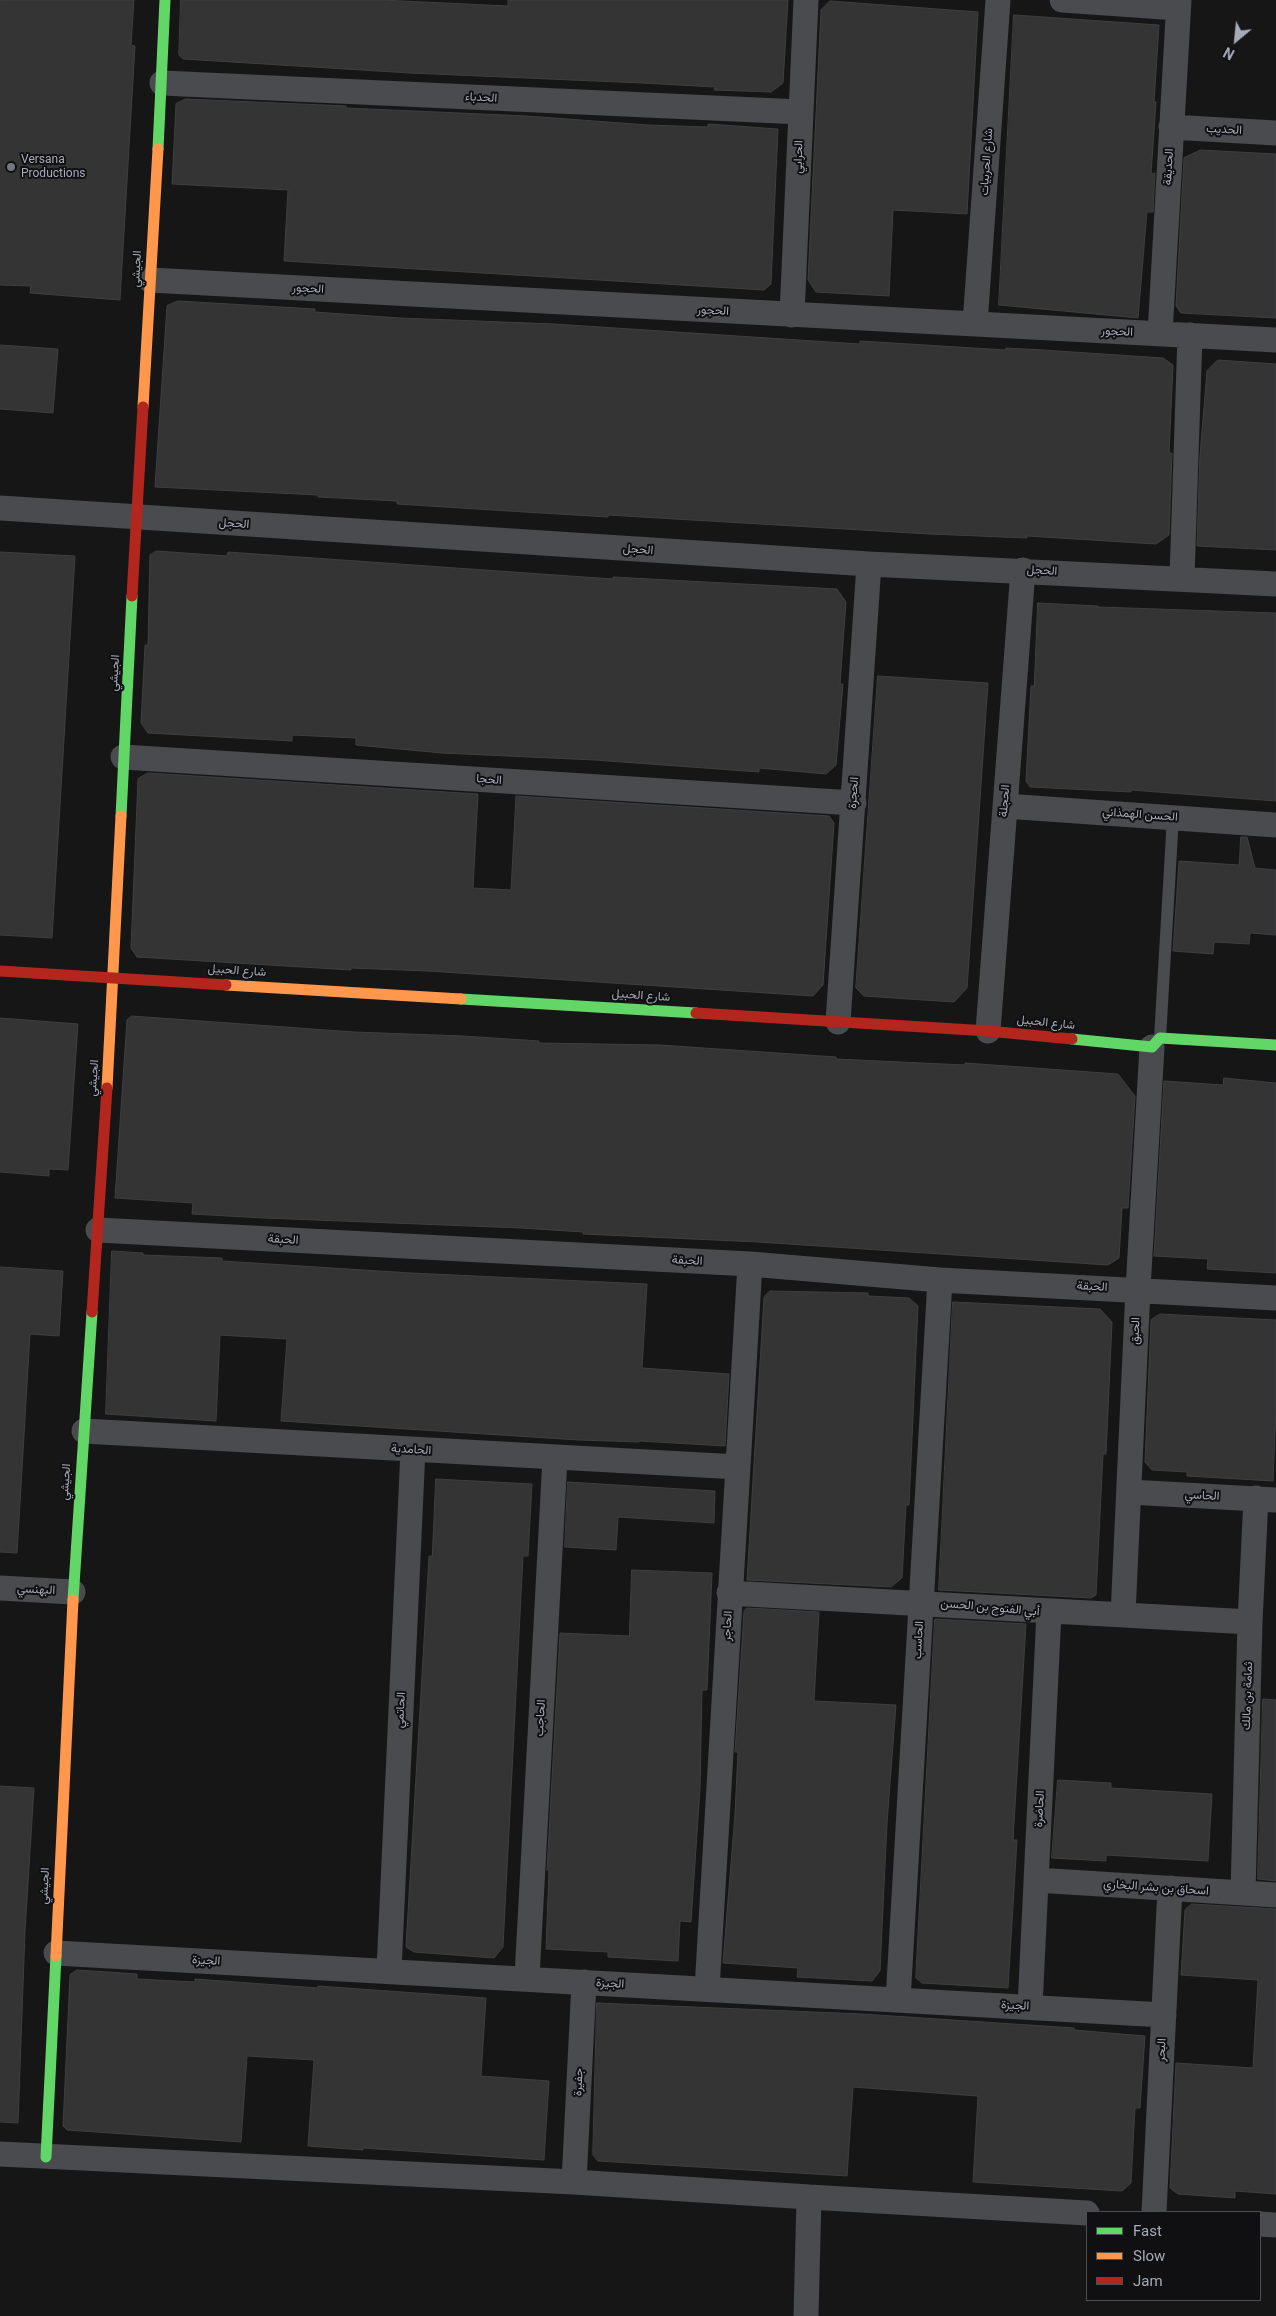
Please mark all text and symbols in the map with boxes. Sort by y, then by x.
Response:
north arrow [1211,15,1261,65]
text: N [1221,44,1237,63]
street label: الحدباء [464,90,498,106]
street label: الحديب [1206,122,1242,138]
street label: شارع الحربيات [977,128,997,196]
street label: الحرابي [791,140,807,174]
street label: الحديقة [1161,148,1177,186]
place label: Versana Productions [21,153,86,181]
marker: Versana Productions [5,161,17,173]
street label: الجيشي [129,250,145,288]
street label: الحجور [292,281,324,297]
street label: الحجور [697,303,729,319]
street label: الحجور [1101,324,1133,340]
street label: الحجل [218,516,250,532]
street label: الحجل [622,542,654,558]
street label: الحجل [1026,563,1058,579]
street label: الجيشي [107,654,123,692]
street label: الحجا [476,772,502,788]
street label: الحجرة [846,777,862,809]
street label: الحجلة [997,784,1013,818]
street label: الحسن الهمذاني [1102,805,1178,825]
street label: شارع الحبيل [207,962,267,980]
street label: شارع الحبيل [611,987,671,1005]
street label: شارع الحبيل [1016,1013,1076,1033]
street label: الجيشي [86,1059,102,1097]
street label: الحبقة [267,1232,299,1248]
street label: الحبقة [671,1253,703,1269]
street label: الحبقة [1076,1279,1108,1295]
street label: الحبق [1128,1317,1144,1345]
street label: الحامدية [391,1442,431,1458]
street label: الجيشي [58,1463,74,1501]
street label: الحاسي [1184,1488,1220,1504]
street label: البهنسي [16,1582,56,1598]
street label: أبي الفتوح بن الحسن [940,1596,1040,1620]
street label: الحاجر [720,1611,736,1641]
street label: الحاسب [911,1621,927,1659]
street label: ثمامة بن مالك [1240,1662,1256,1730]
street label: الحاتمي [393,1692,409,1728]
street label: الحاجب [533,1699,549,1737]
street label: الحاضرة [1032,1790,1048,1828]
street label: الجيشي [37,1867,53,1905]
street label: اسحاق بن بشر البخاري [1103,1877,1209,1899]
street label: الجيزة [191,1953,221,1969]
street label: الجيزة [595,1976,625,1992]
street label: الجيزة [1000,1998,1030,2014]
street label: البحر [1154,2038,1170,2062]
street label: جفيرة [571,2068,587,2096]
legend [1086,2211,1261,2301]
text: Fast [1133,2222,1162,2240]
text: Slow [1133,2247,1165,2265]
text: Jam [1133,2272,1163,2290]

